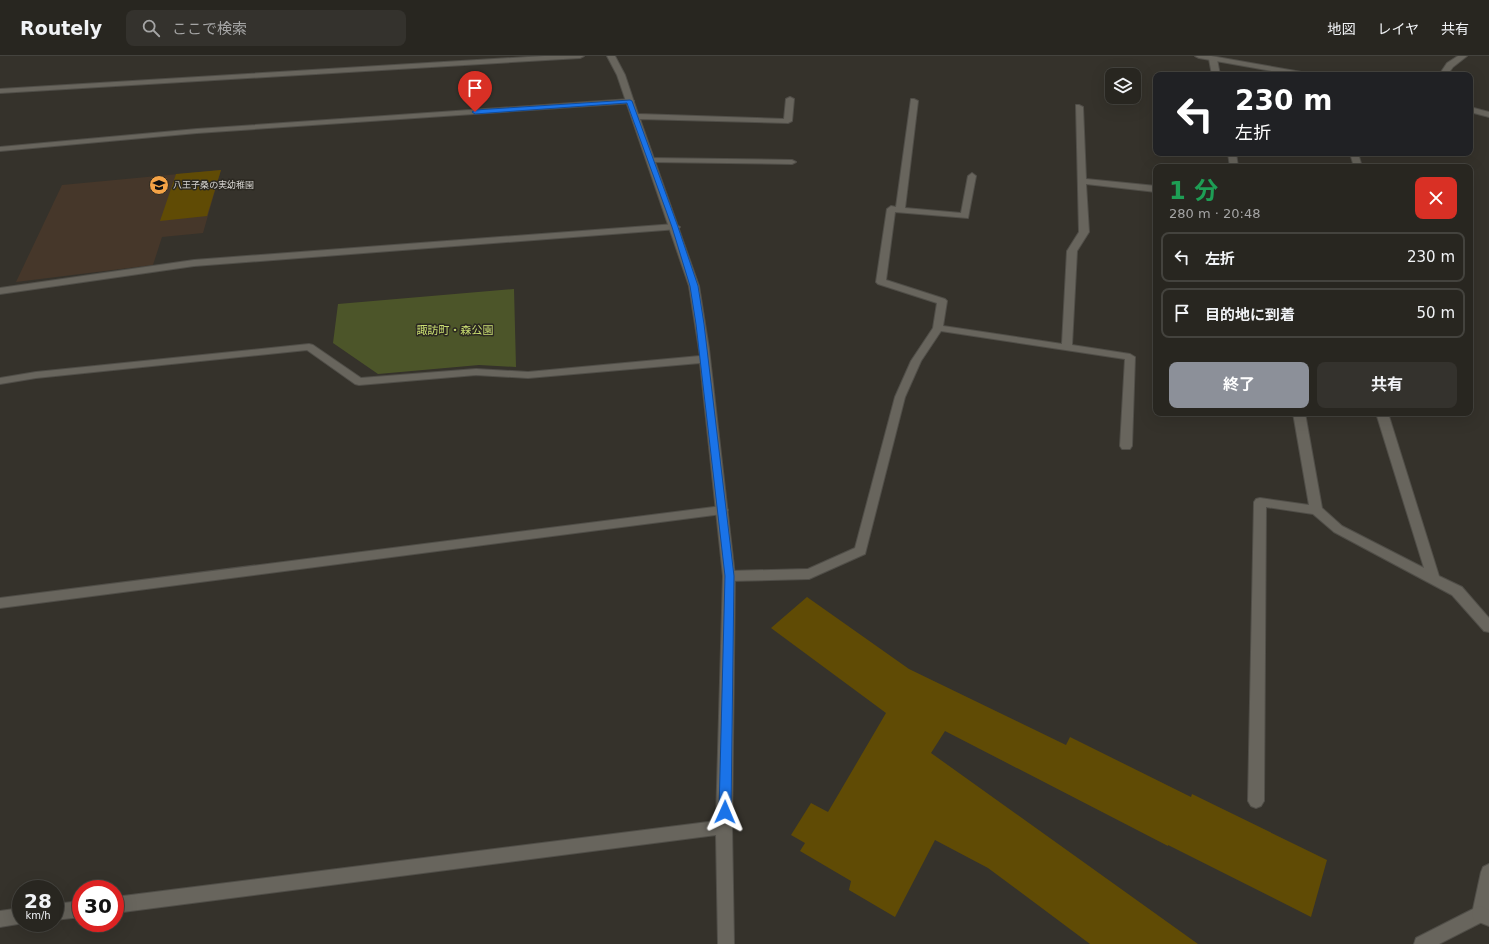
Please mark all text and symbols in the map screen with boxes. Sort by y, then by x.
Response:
search box [126,10,406,46]
text: Routely [20,17,102,39]
icon: search [140,17,162,39]
text: ここで検索 [172,20,247,38]
text: 地図 [1327,21,1355,37]
text: レイヤ [1377,21,1419,37]
text: 共有 [1441,21,1469,37]
map controls [1105,68,1141,104]
button: layers [1105,68,1141,104]
pin [458,71,492,112]
icon: arrive [464,77,486,99]
text: 230 m [1235,84,1332,117]
icon: left [1169,88,1221,140]
text: 左折 [1235,122,1271,143]
school or university icon: 八王子桑の実幼稚園 [148,174,170,196]
text: 1 分 [1169,177,1218,205]
button: close [1415,177,1457,219]
place label: 八王子桑の実幼稚園 [173,180,254,190]
text: 280 m · 20:48 [1169,206,1260,221]
icon: left [1171,246,1193,268]
text: 230 m [1407,248,1455,266]
text: 左折 [1205,250,1235,268]
icon: arrive [1171,302,1193,324]
text: 50 m [1417,304,1455,322]
text: 目的地に到着 [1205,306,1295,324]
park label: 諏訪町・森公園 [417,324,494,337]
button: 終了 [1169,362,1309,408]
button: 共有 [1317,362,1457,408]
position arrow [704,791,746,833]
speed limit sign: 30 [72,880,124,932]
text: 28 [24,889,52,913]
text: km/h [25,910,51,921]

